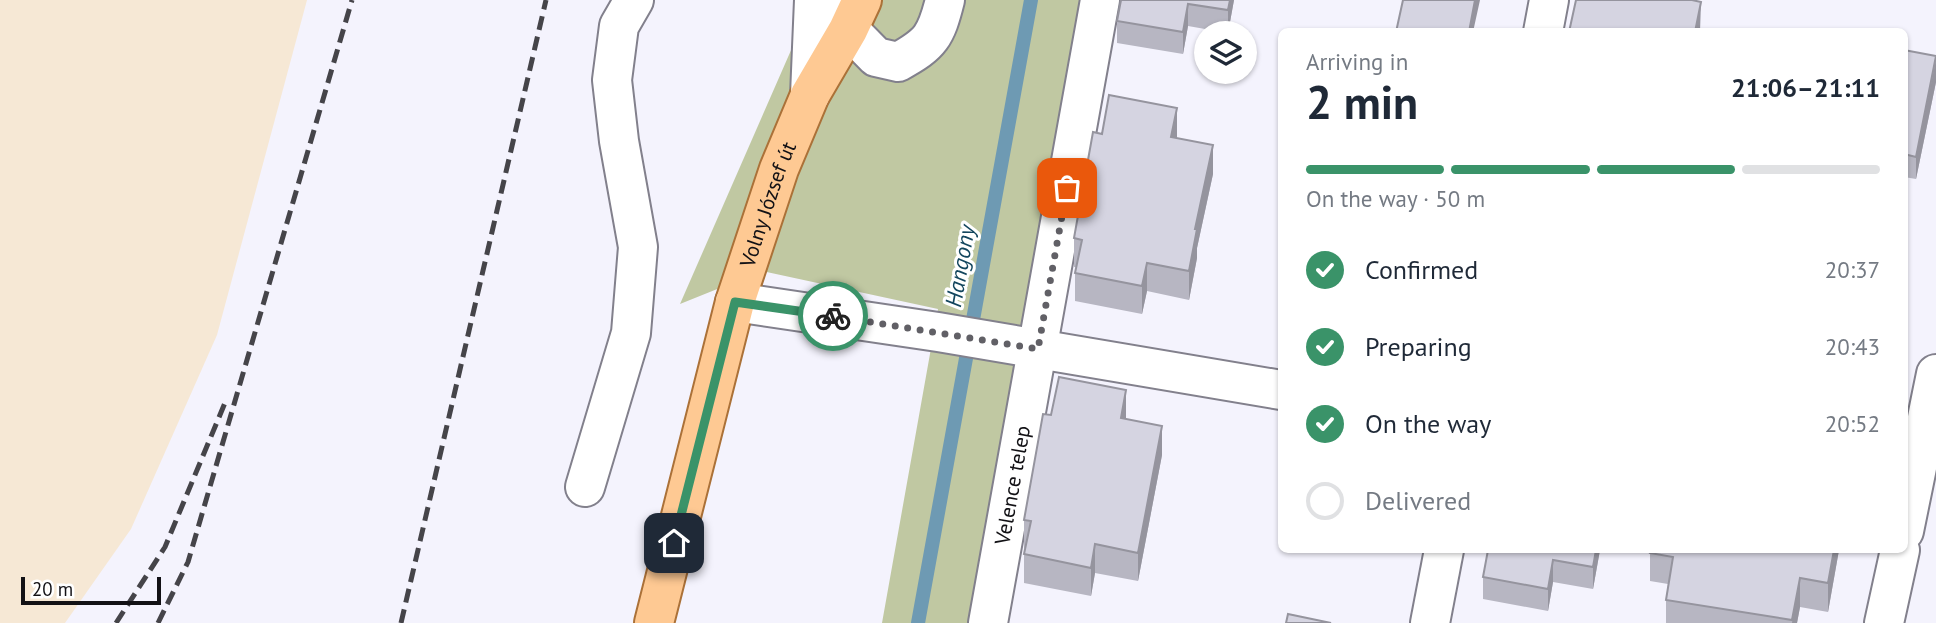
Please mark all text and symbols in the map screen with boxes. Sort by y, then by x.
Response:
map controls [1194,21,1257,84]
button: layers [1194,21,1257,84]
text: Arriving in [1306,47,1408,76]
text: 21:06–21:11 [1731,71,1880,104]
text: 2 min [1306,72,1418,132]
street label: Volny József út [733,137,802,271]
pin [1037,158,1097,218]
icon: bag [1048,169,1086,207]
text: On the way · 50 m [1306,184,1485,213]
water label: Hangony [938,221,981,309]
icon: check [1306,251,1344,289]
text: Confirmed [1365,253,1478,286]
text: 20:37 [1825,255,1880,284]
courier [798,281,868,351]
icon: bike [814,297,852,335]
icon: check [1306,328,1344,366]
text: Preparing [1365,330,1472,363]
text: 20:43 [1825,332,1880,361]
icon: check [1306,405,1344,443]
text: On the way [1365,407,1491,440]
text: 20:52 [1825,409,1880,438]
street label: Velence telep [988,423,1036,548]
text: Delivered [1365,484,1471,517]
pin [644,513,704,573]
icon: home [655,524,693,562]
scale bar [21,574,161,606]
text: 20 m [32,577,73,601]

